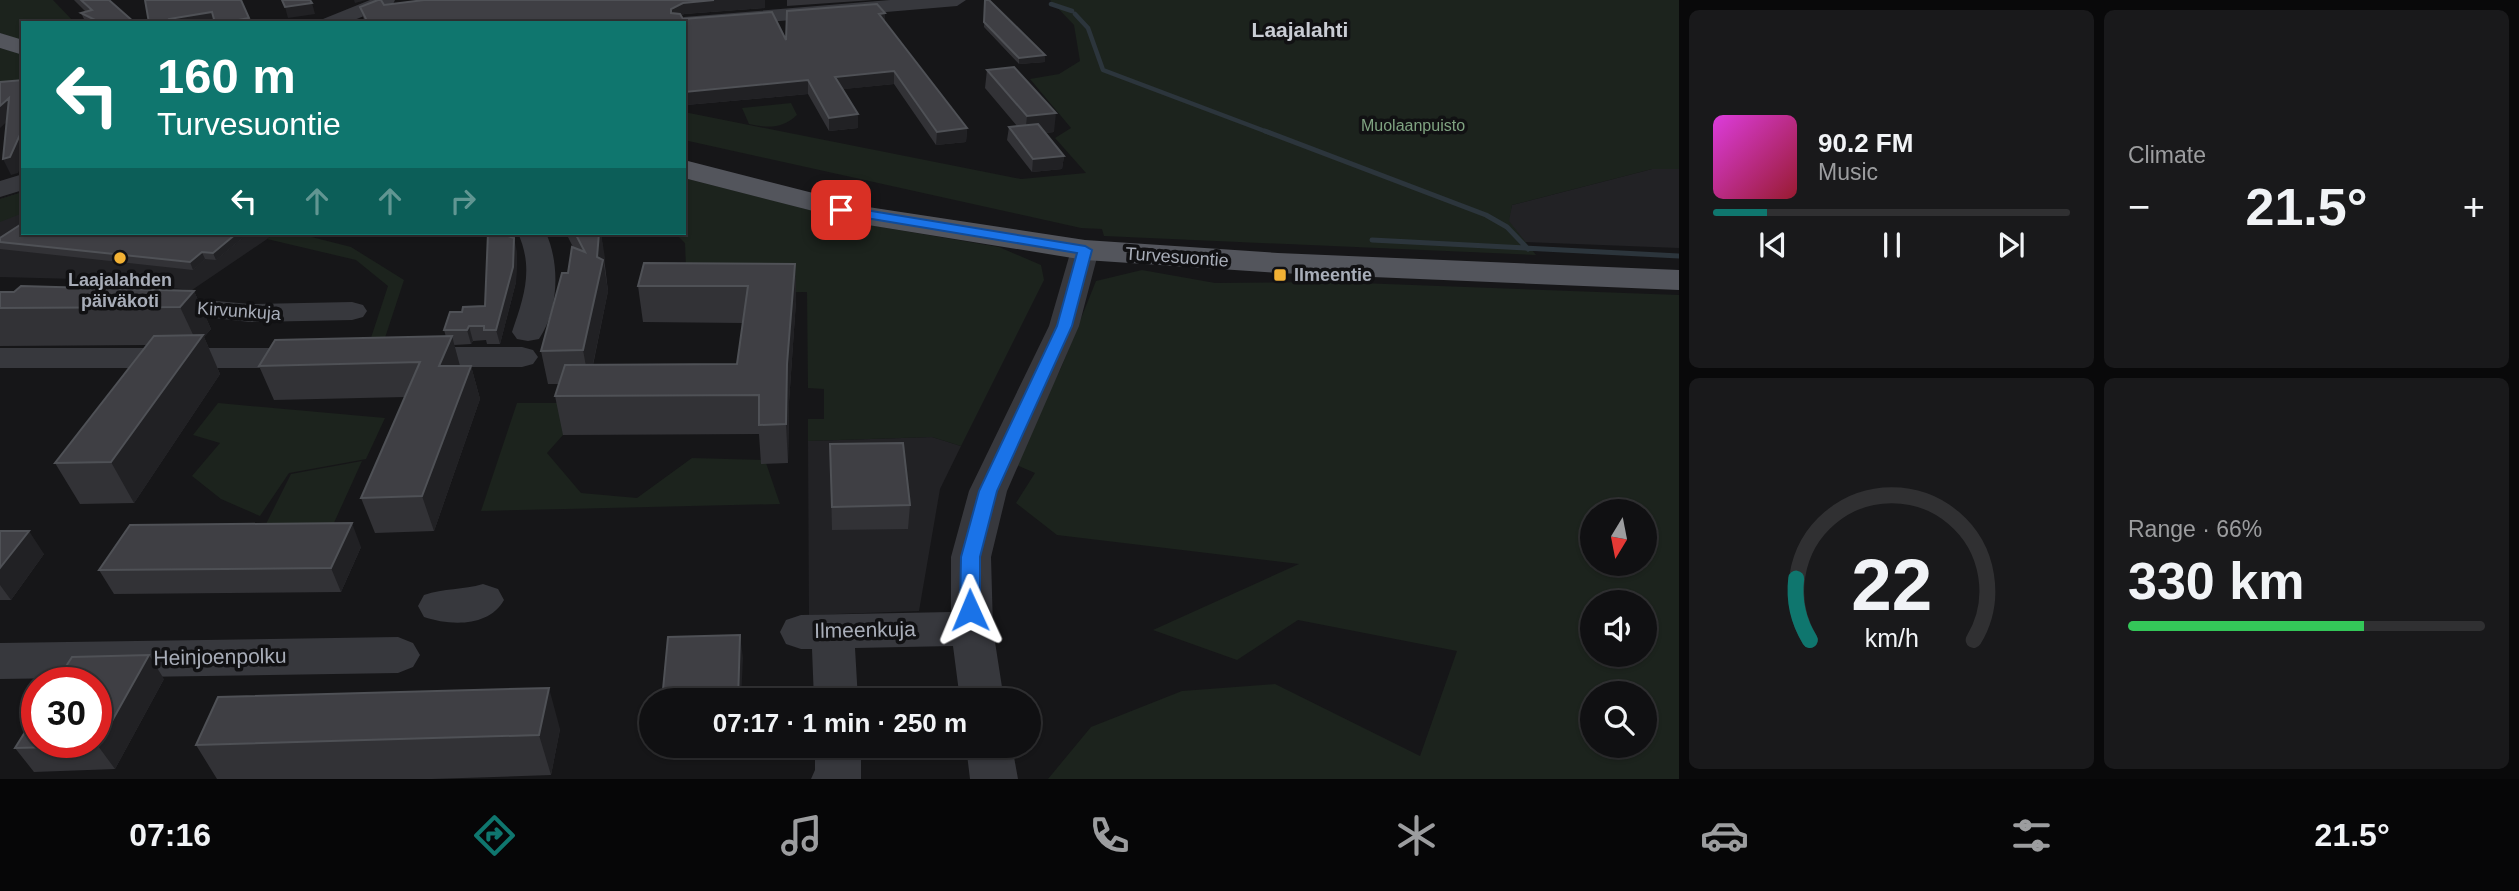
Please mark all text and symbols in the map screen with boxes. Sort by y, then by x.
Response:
district label: Laajalahti [1252,18,1348,41]
icon: left [42,49,133,140]
text: 160 m [157,49,296,103]
text: Turvesuontie [157,106,341,142]
park label: Muolaanpuisto [1361,117,1465,134]
text: 90.2 FM [1818,128,1913,158]
text: Climate [2128,142,2206,168]
text: Music [1818,159,1878,185]
text: 21.5° [2245,178,2368,236]
pin [811,180,871,240]
icon: left [225,182,263,220]
icon: ahead [298,182,336,220]
icon: ahead [371,182,409,220]
icon: right [444,182,482,220]
text: − [2128,186,2150,228]
text: + [2463,186,2485,228]
icon: arrive [822,191,860,229]
icon: previous [1754,226,1792,264]
icon: pause [1873,226,1911,264]
icon: next [1992,226,2030,264]
street label: Turvesuontie [1125,243,1229,271]
marker: Laajalahden päiväkoti [112,250,128,266]
place label: Ilmeentie [1294,265,1372,285]
marker: Ilmeentie [1272,267,1288,283]
place label: Laajalahden päiväkoti [68,270,172,311]
street label: Kirvunkuja [196,298,283,324]
north arrow [1580,499,1657,576]
map controls [1580,499,1657,758]
text: Range · 66% [2128,516,2262,542]
text: 22 [1851,544,1932,625]
text: 330 km [2128,552,2304,610]
position arrow [933,573,1007,647]
button: sound [1580,590,1657,667]
street label: Ilmeenkuja [814,617,916,642]
text: km/h [1864,623,1919,651]
street label: Heinjoenpolku [153,644,287,669]
speed limit sign: 30 [21,667,112,758]
button: search [1580,681,1657,758]
text: 07:17 · 1 min · 250 m [713,708,967,738]
icon: directions [470,811,519,860]
icon: music [777,811,826,860]
icon: phone [1085,811,1134,860]
icon: climate [1392,811,1441,860]
icon: car [1700,811,1749,860]
icon: filters [2007,811,2056,860]
text: 07:16 [129,817,211,853]
text: 21.5° [2315,817,2390,853]

